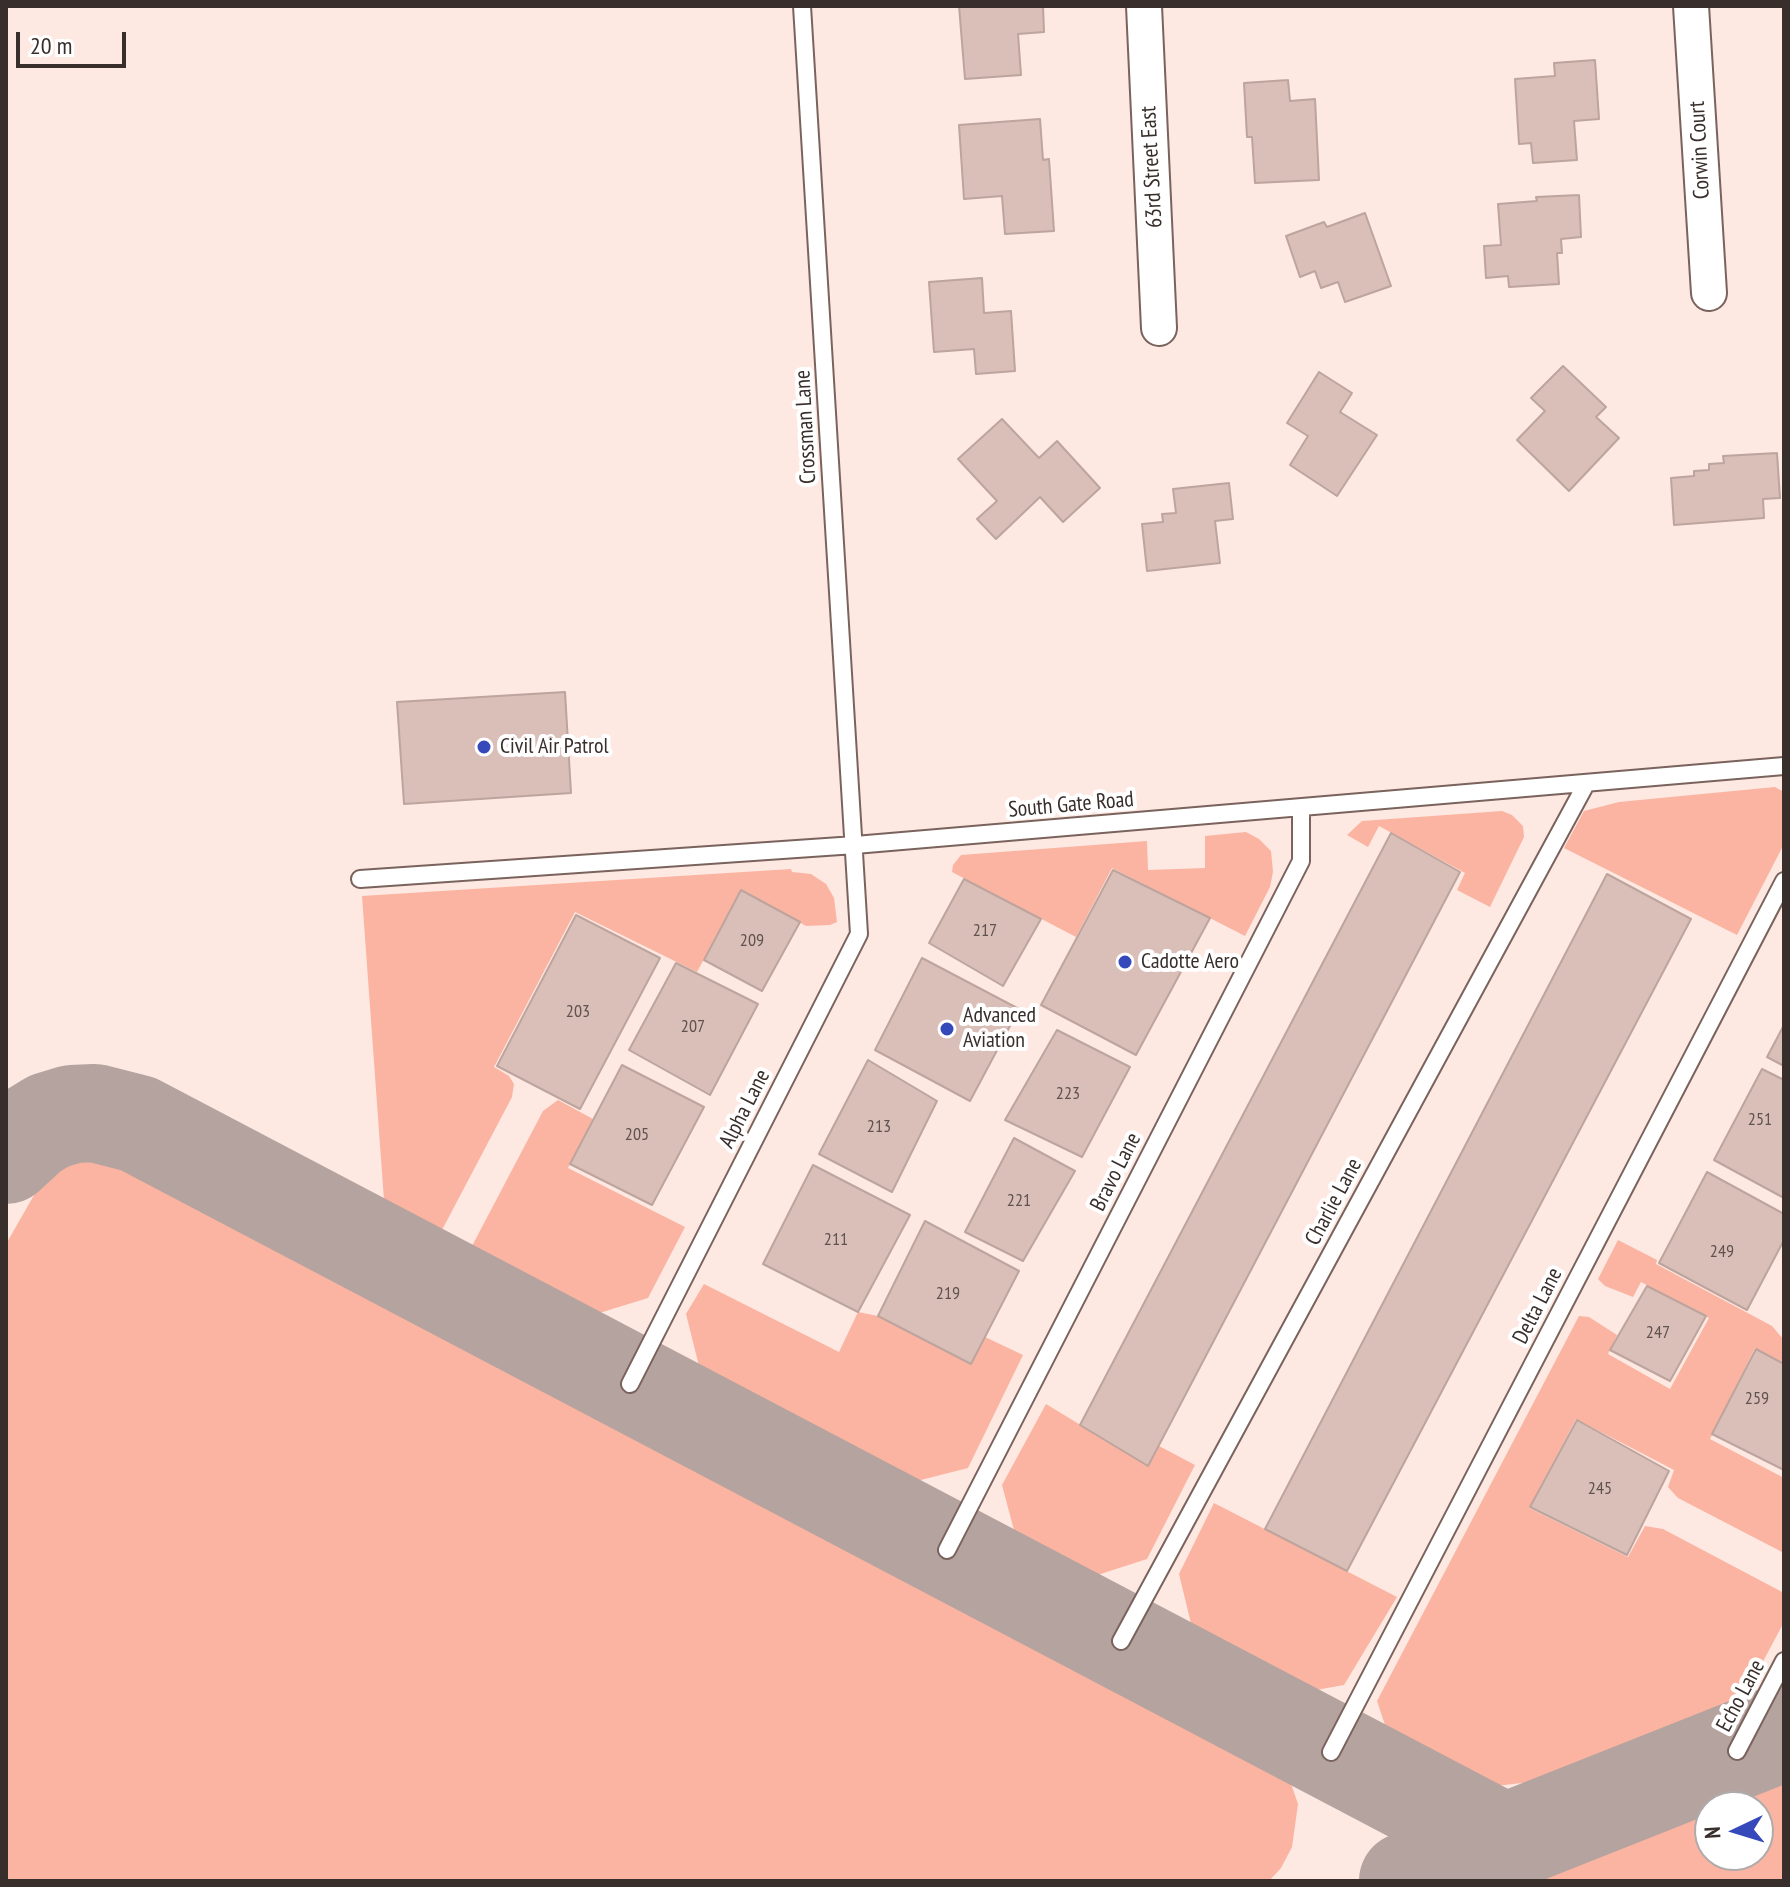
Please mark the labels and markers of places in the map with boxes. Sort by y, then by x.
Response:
place label: Civil Air Patrol [500,734,609,760]
marker: Civil Air Patrol [475,738,493,756]
place label: Cadotte Aero [1141,949,1239,975]
marker: Cadotte Aero [1116,953,1134,971]
place label: Advanced Aviation [963,1003,1036,1054]
marker: Advanced Aviation [938,1020,956,1038]

